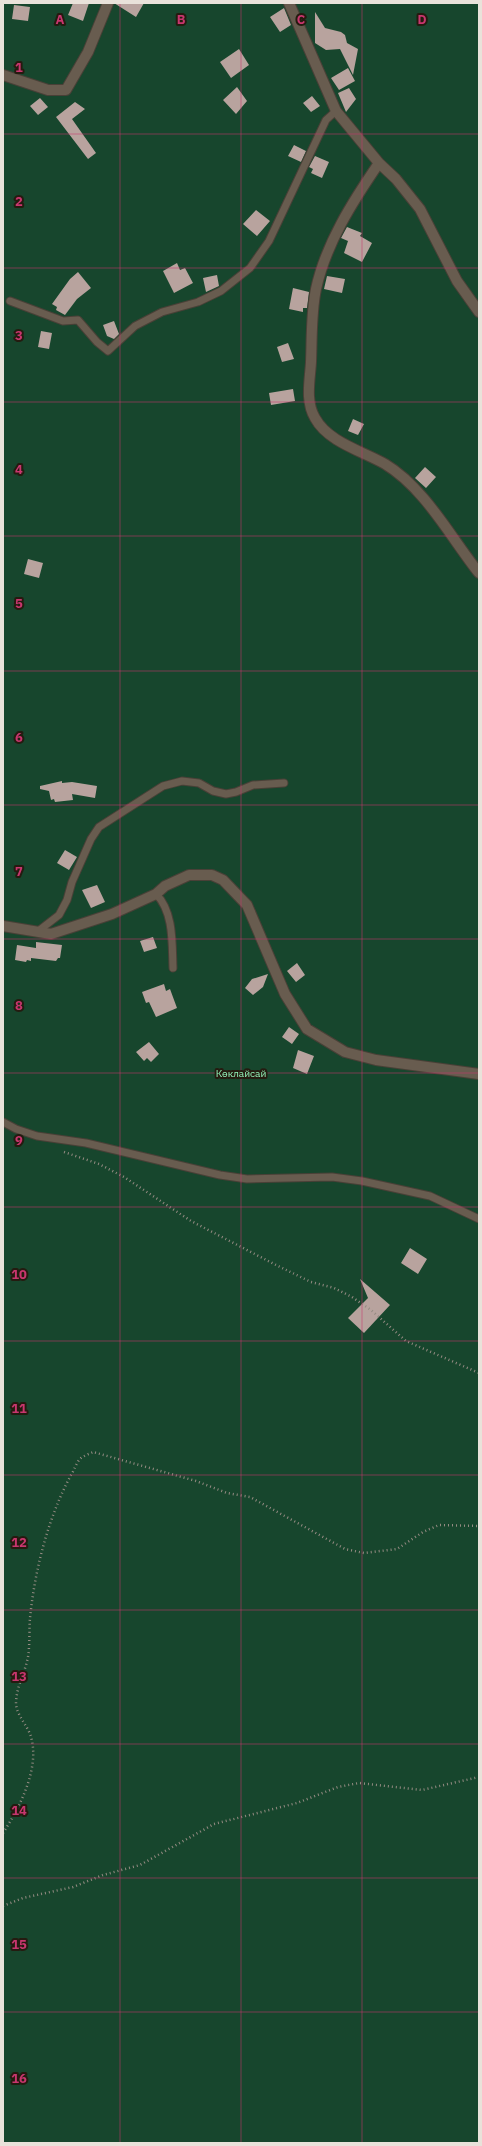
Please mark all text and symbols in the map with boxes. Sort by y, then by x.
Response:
text: A [56,11,65,28]
text: B [177,11,186,28]
text: C [297,11,306,28]
text: D [417,11,427,28]
text: 1 [15,59,23,76]
text: 2 [15,193,23,210]
text: 3 [15,327,23,344]
text: 4 [15,461,23,478]
text: 5 [15,595,23,612]
text: 6 [15,729,23,746]
text: 7 [15,863,23,880]
text: 8 [15,997,23,1014]
park label: Көклайсай [216,1067,266,1080]
text: 9 [15,1132,23,1149]
text: 10 [11,1266,27,1283]
text: 11 [11,1400,27,1417]
text: 12 [11,1534,27,1551]
text: 13 [11,1668,27,1685]
text: 14 [11,1802,27,1819]
text: 15 [11,1936,27,1953]
text: 16 [11,2070,27,2087]

